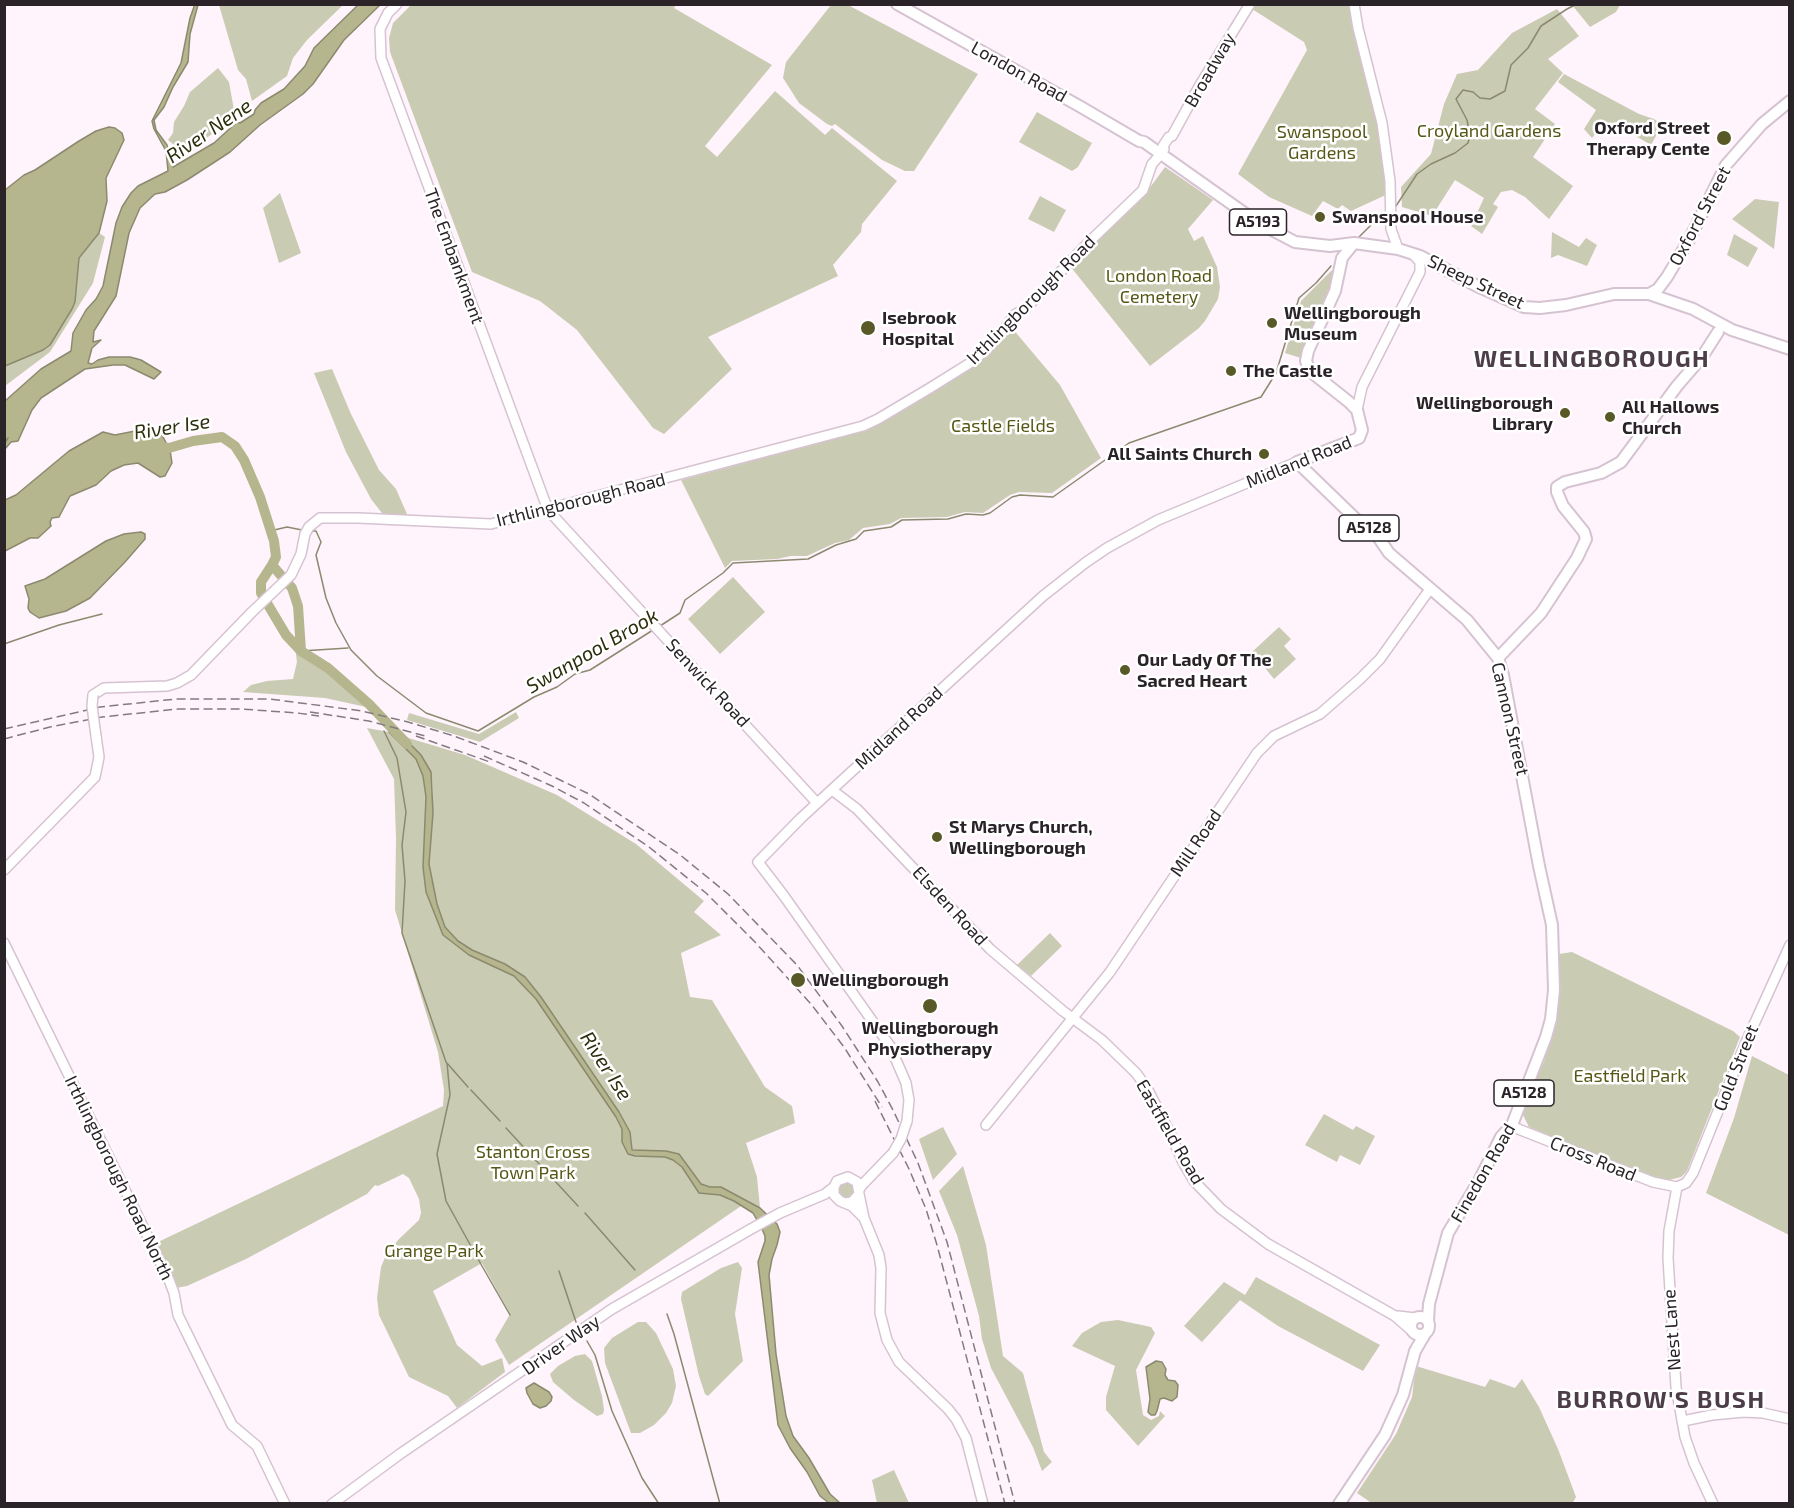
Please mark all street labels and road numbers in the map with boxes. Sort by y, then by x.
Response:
street label: Broadway [1180,29,1240,111]
street label: London Road [967,37,1071,107]
street label: Oxford Street [1665,162,1735,270]
street label: The Embankment [419,185,489,327]
road number: A5193 [1230,209,1286,235]
street label: Irthlingborough Road [962,231,1100,369]
street label: Sheep Street [1424,250,1528,314]
street label: Midland Road [1243,431,1355,493]
street label: Irthlingborough Road [494,469,668,531]
road number: A5128 [1339,515,1399,541]
street label: Senwick Road [662,634,754,732]
street label: Cannon Street [1486,660,1534,778]
street label: Midland Road [851,682,947,774]
street label: Mill Road [1166,805,1226,881]
street label: Elsden Road [908,862,992,950]
street label: Gold Street [1709,1022,1763,1114]
street label: Irthlingborough Road North [60,1072,178,1284]
street label: Eastfield Road [1131,1076,1209,1188]
road number: A5128 [1494,1080,1554,1106]
street label: Finedon Road [1446,1120,1520,1226]
street label: Cross Road [1547,1132,1639,1186]
street label: Nest Lane [1658,1289,1686,1371]
street label: Driver Way [518,1310,604,1380]

